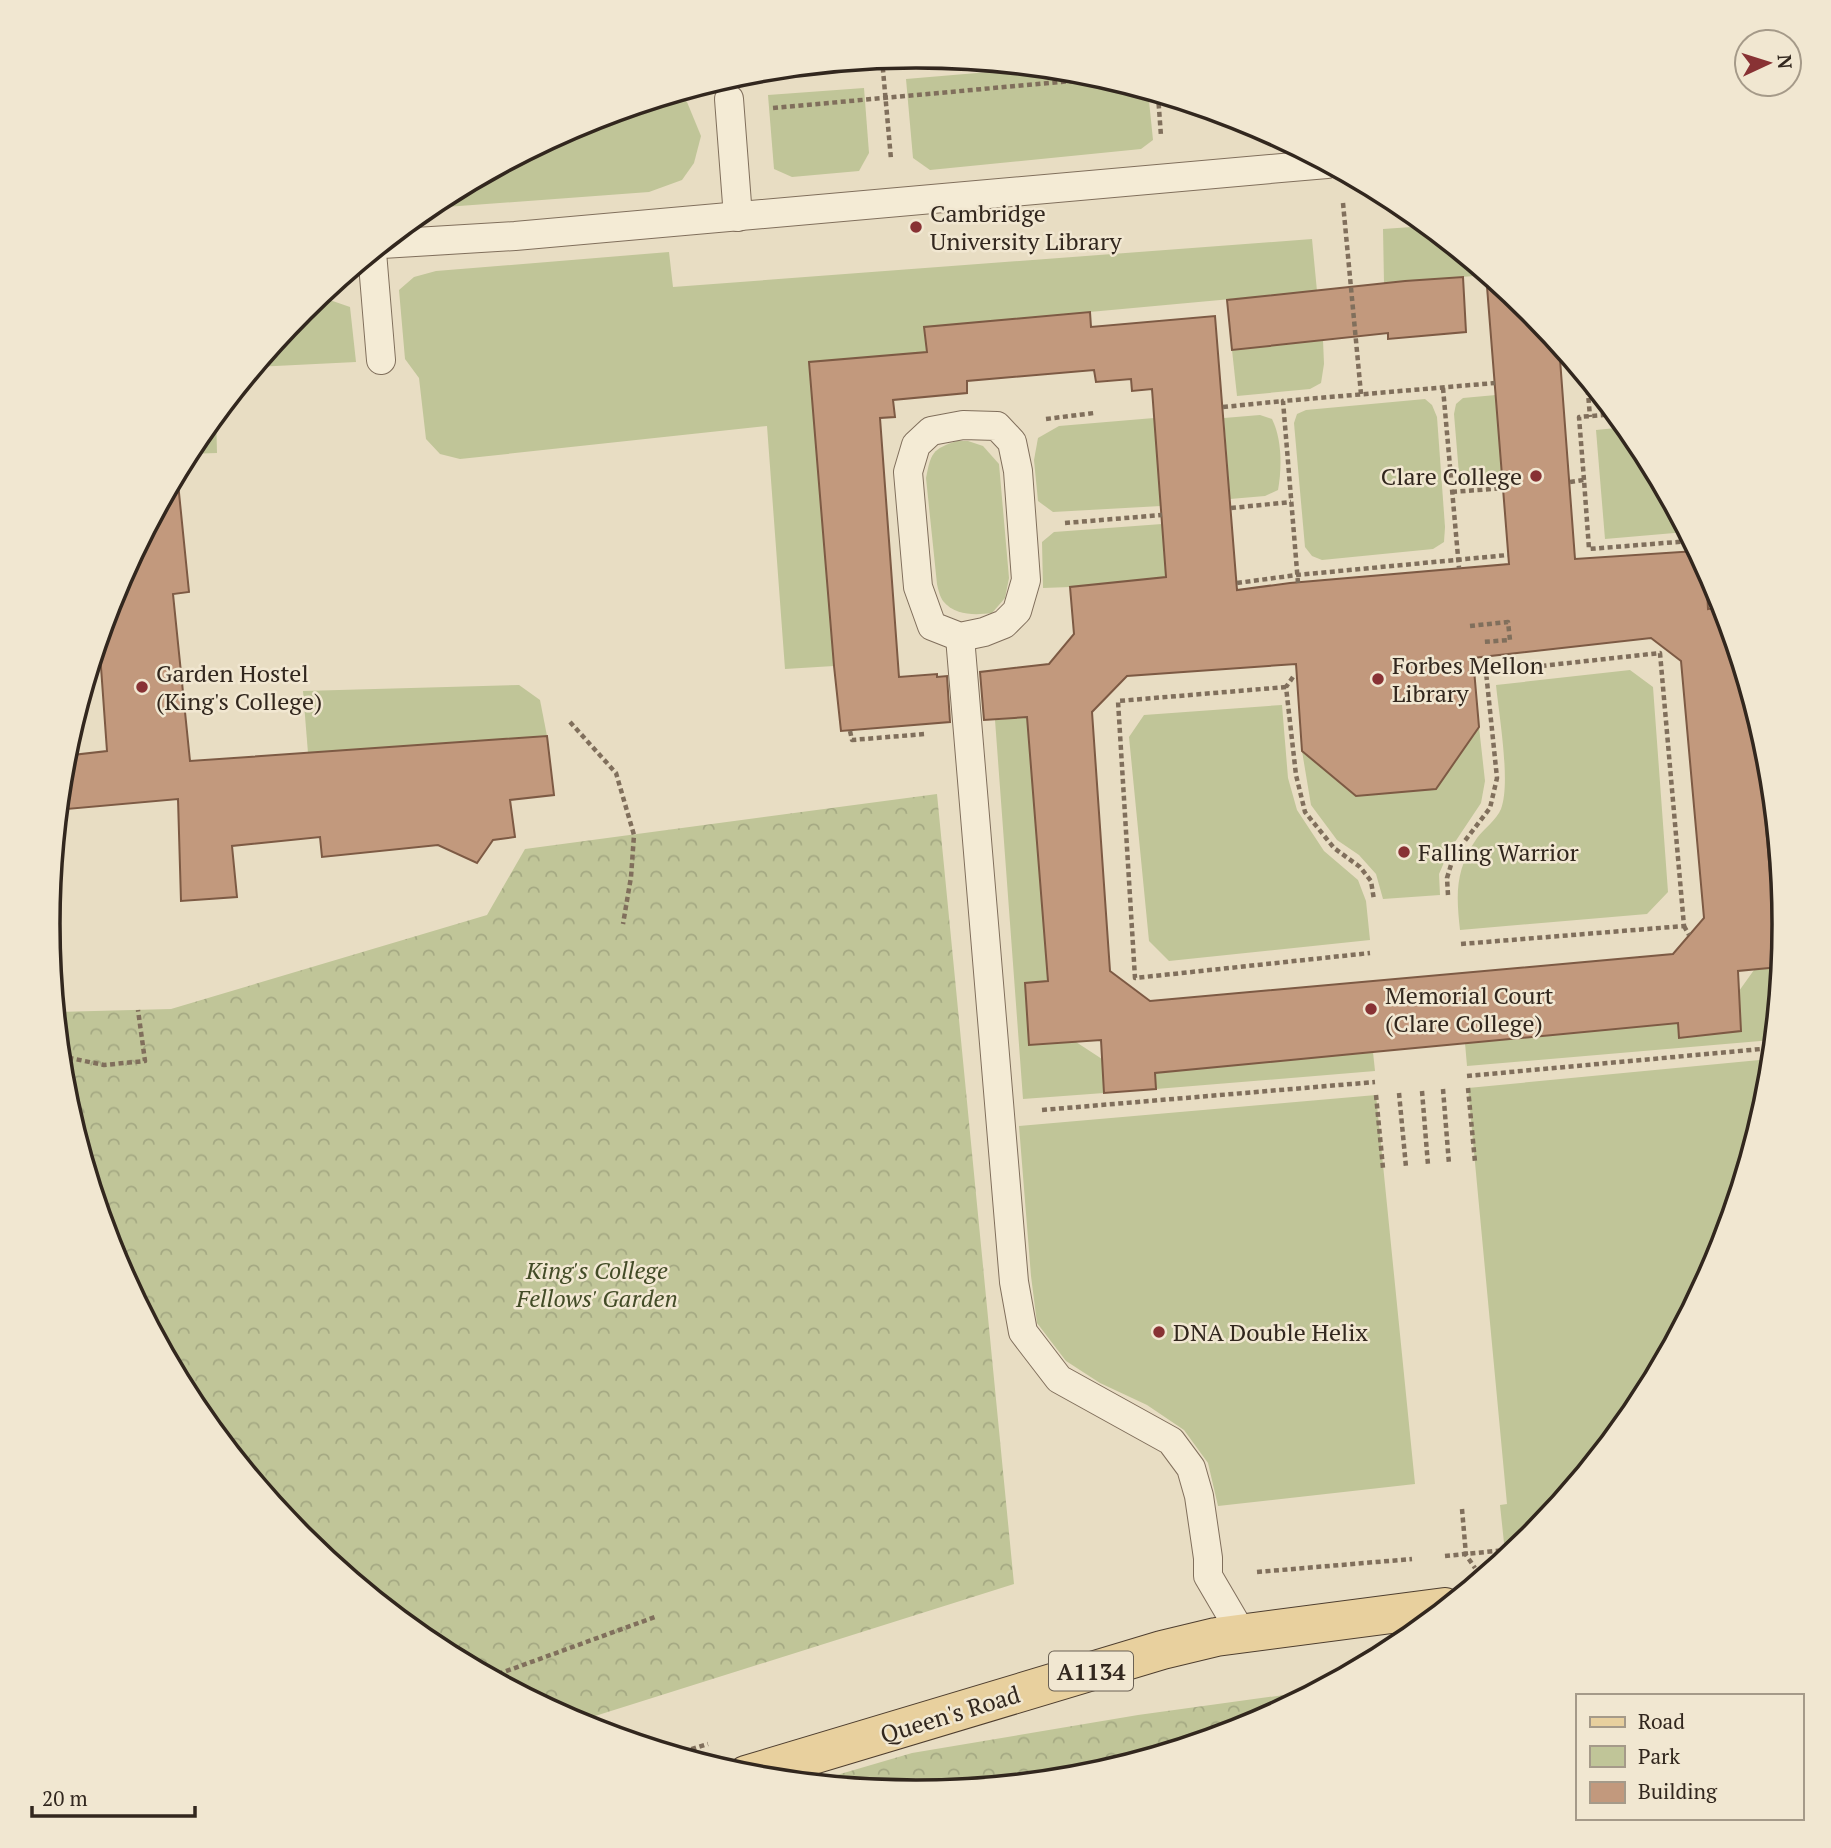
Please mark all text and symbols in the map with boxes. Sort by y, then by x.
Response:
north arrow [1733,28,1803,98]
text: N [1772,54,1798,70]
place label: Cambridge University Library [930,197,1123,257]
marker: Cambridge University Library [908,219,924,235]
place label: Clare College [1381,460,1522,492]
marker: Clare College [1528,468,1544,484]
place label: Forbes Mellon Library [1392,649,1544,709]
place label: Garden Hostel (King's College) [156,657,322,717]
marker: Forbes Mellon Library [1370,671,1386,687]
marker: Garden Hostel (King's College) [134,679,150,695]
place label: Falling Warrior [1418,836,1579,868]
marker: Falling Warrior [1396,844,1412,860]
place label: Memorial Court (Clare College) [1385,979,1554,1039]
marker: Memorial Court (Clare College) [1363,1001,1379,1017]
park label: King's College Fellows' Garden [515,1254,678,1314]
place label: DNA Double Helix [1173,1316,1369,1348]
marker: DNA Double Helix [1151,1324,1167,1340]
road number: A1134 [1049,1652,1133,1690]
street label: Queen's Road [876,1678,1024,1750]
legend [1576,1694,1803,1820]
text: Road [1638,1707,1685,1735]
text: Park [1638,1742,1680,1770]
scale bar [32,1774,194,1818]
text: Building [1638,1777,1718,1805]
text: 20 m [42,1784,88,1812]

